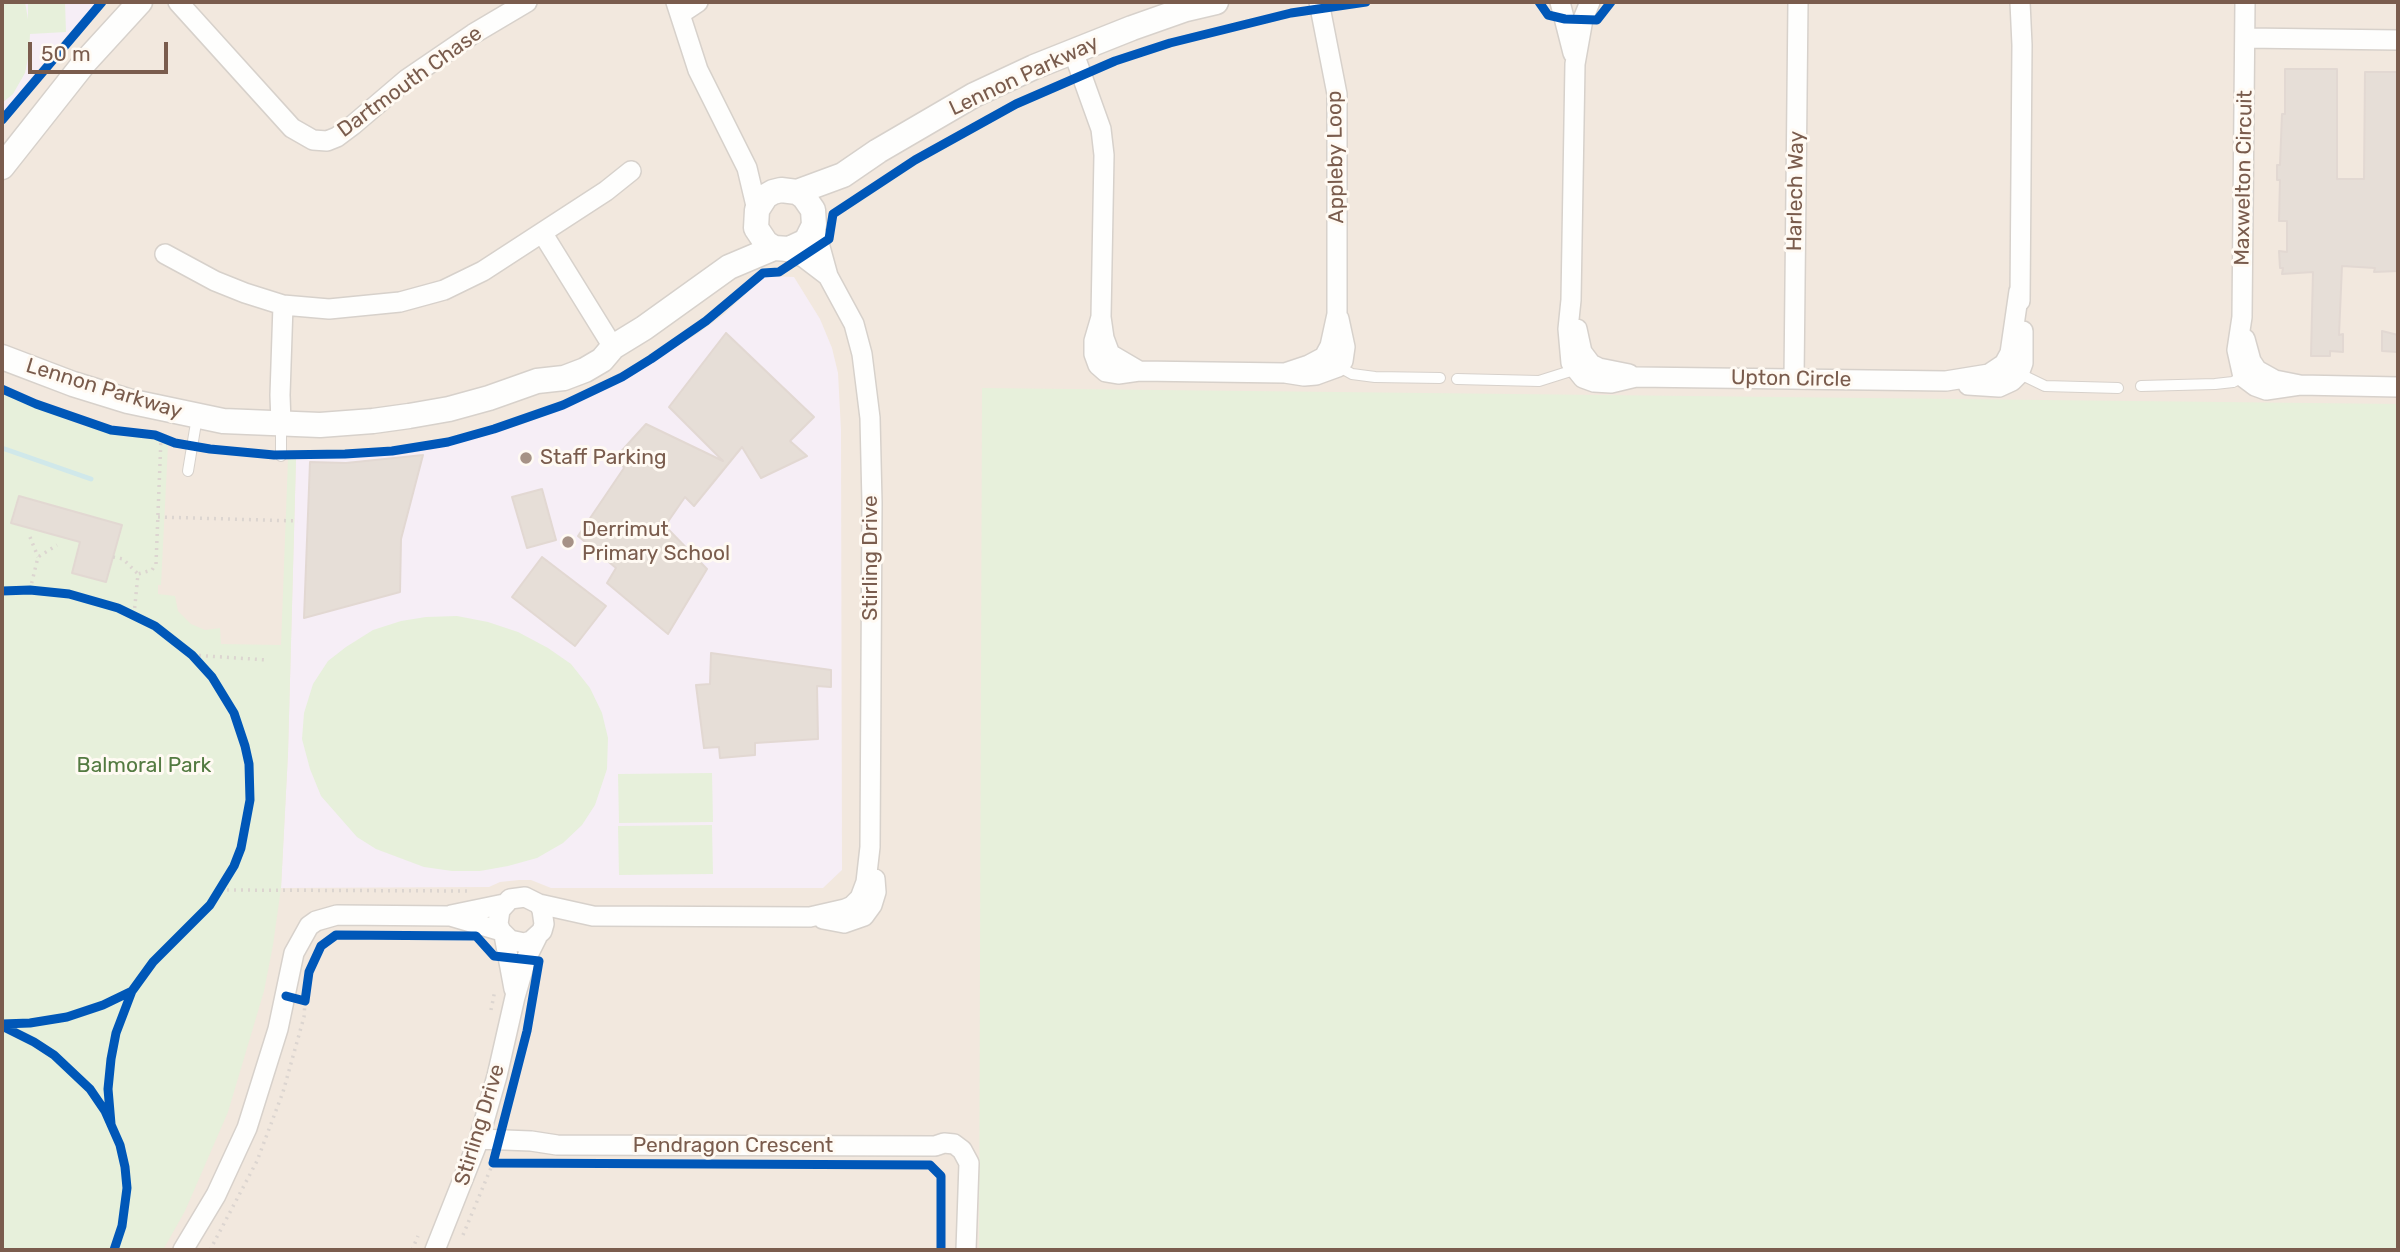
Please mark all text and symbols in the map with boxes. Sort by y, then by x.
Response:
street label: Dartmouth Chase [333,21,487,143]
scale bar [32,28,172,72]
street label: Lennon Parkway [945,30,1103,122]
text: 50 m [41,41,91,66]
street label: Appleby Loop [1322,90,1350,224]
street label: Maxwelton Circuit [2230,90,2258,266]
street label: Harlech Way [1782,131,1810,251]
street label: Lennon Parkway [23,353,185,425]
street label: Upton Circle [1731,365,1851,393]
place label: Staff Parking [540,445,666,471]
marker: Staff Parking [518,450,534,466]
street label: Stirling Drive [858,495,884,621]
place label: Derrimut Primary School [582,517,730,567]
marker: Derrimut Primary School [560,534,576,550]
park label: Balmoral Park [77,753,211,779]
street label: Stirling Drive [450,1061,510,1189]
street label: Pendragon Crescent [633,1133,833,1159]

